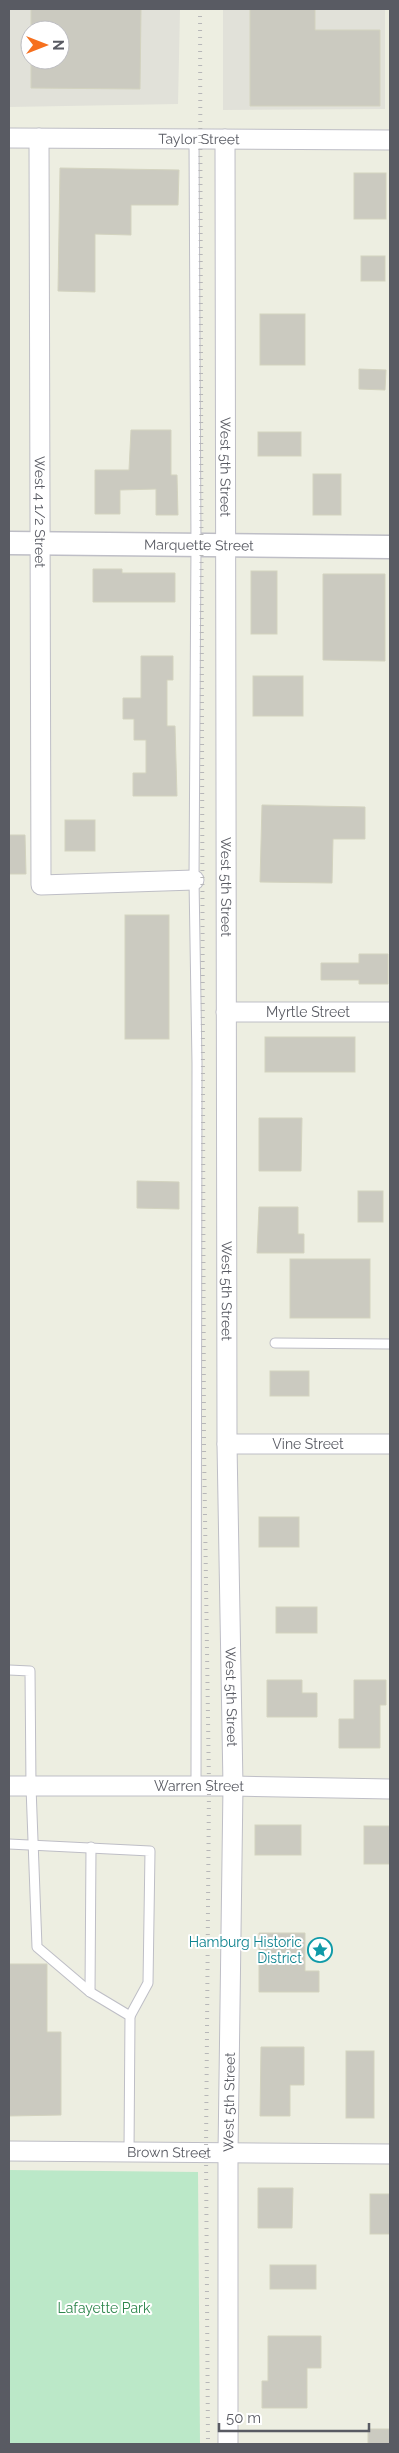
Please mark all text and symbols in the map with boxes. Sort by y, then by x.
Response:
north arrow [20,20,70,70]
text: N [50,40,66,50]
street label: Taylor Street [158,131,240,147]
street label: West 5th Street [217,417,234,517]
street label: West 4 1/2 Street [32,456,48,568]
street label: Marquette Street [144,536,254,554]
street label: West 5th Street [218,837,234,937]
street label: Myrtle Street [266,1004,350,1020]
street label: West 5th Street [219,1241,235,1341]
street label: Vine Street [272,1436,344,1452]
street label: West 5th Street [223,1647,240,1747]
street label: Warren Street [154,1778,244,1794]
place label: Hamburg Historic District [189,1934,302,1966]
place icon: Hamburg Historic District [307,1937,333,1963]
street label: West 5th Street [220,2052,238,2152]
street label: Brown Street [127,2144,211,2161]
park label: Lafayette Park [58,2300,151,2316]
scale bar [219,2400,369,2432]
text: 50 m [226,2409,261,2427]

